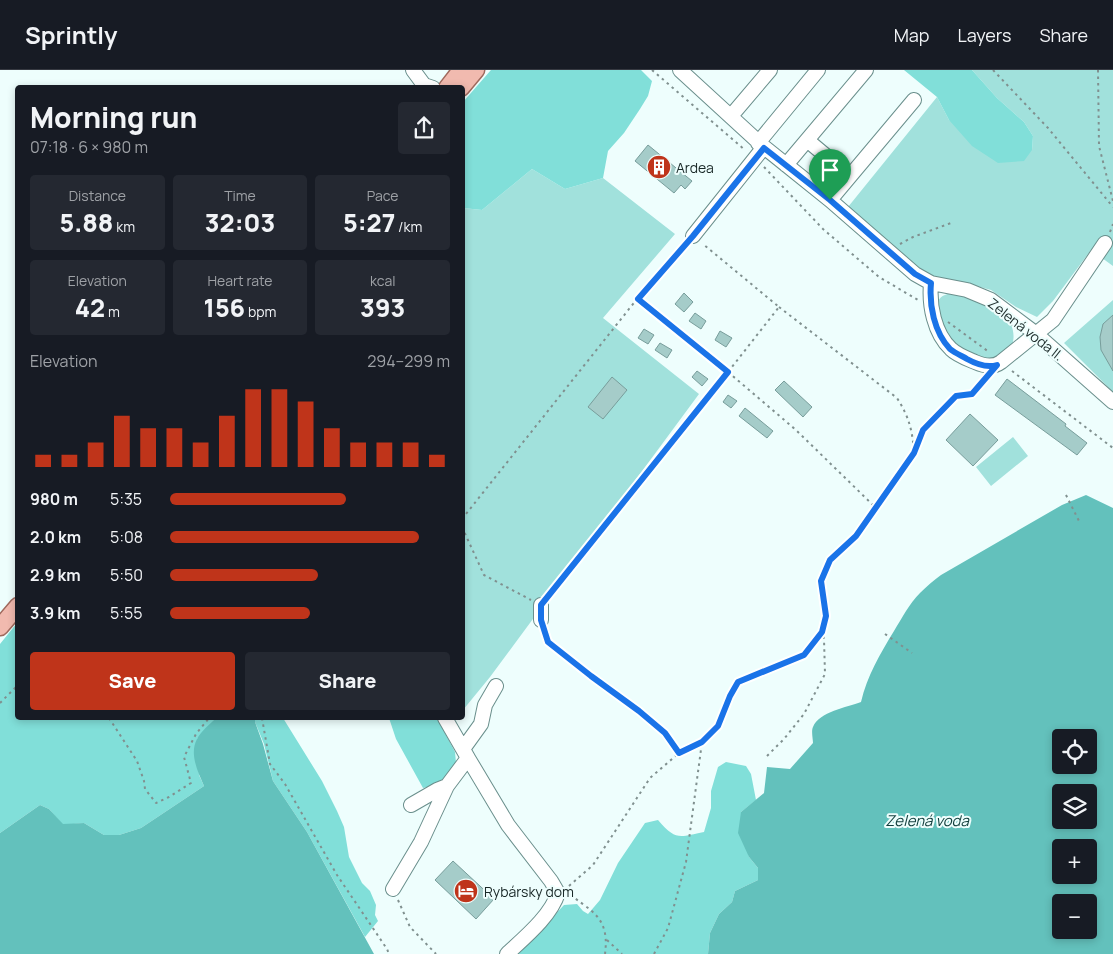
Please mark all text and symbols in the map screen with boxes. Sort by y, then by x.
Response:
text: Sprintly [25,18,117,51]
text: Map [894,23,929,47]
text: Layers [957,23,1011,47]
text: Share [1039,23,1088,47]
text: Morning run [30,98,197,136]
button: share [398,102,450,154]
text: 07:18 · 6 × 980 m [30,136,148,158]
pin [809,149,851,200]
building icon: Ardea [646,154,672,180]
icon: arrive [816,156,844,184]
place label: Ardea [676,158,714,177]
text: Distance [69,186,126,205]
text: Time [224,186,256,205]
text: Pace [367,186,398,205]
text: 5.88 [60,205,113,240]
text: 32:03 [205,205,275,240]
text: 5:27 [343,205,395,240]
text: km [113,217,135,236]
text: /km [395,217,422,236]
text: Elevation [68,271,127,290]
text: Heart rate [208,271,272,290]
text: kcal [370,271,395,290]
text: 42 [75,290,105,325]
text: 156 [204,290,245,325]
text: 393 [360,290,405,325]
street label: Zelená voda II. [984,294,1068,364]
text: m [105,302,120,321]
text: bpm [245,302,276,321]
text: Elevation [30,350,98,372]
text: 294–299 m [367,350,450,372]
text: 980 m [30,488,78,510]
text: 5:35 [110,488,142,510]
text: 2.0 km [30,526,81,548]
text: 5:08 [110,526,143,548]
text: 2.9 km [30,564,81,586]
text: 5:50 [110,564,143,586]
text: 3.9 km [30,602,80,624]
text: 5:55 [110,602,143,624]
button: Save [30,652,235,710]
button: Share [245,652,450,710]
map controls [1052,729,1097,939]
button: locate [1052,729,1097,774]
button: layers [1052,784,1097,829]
water label: Zelená voda [885,810,970,831]
button: + [1052,839,1097,884]
hotel icon: Rybársky dom [453,878,479,904]
place label: Rybársky dom [484,882,574,901]
button: − [1052,894,1097,939]

